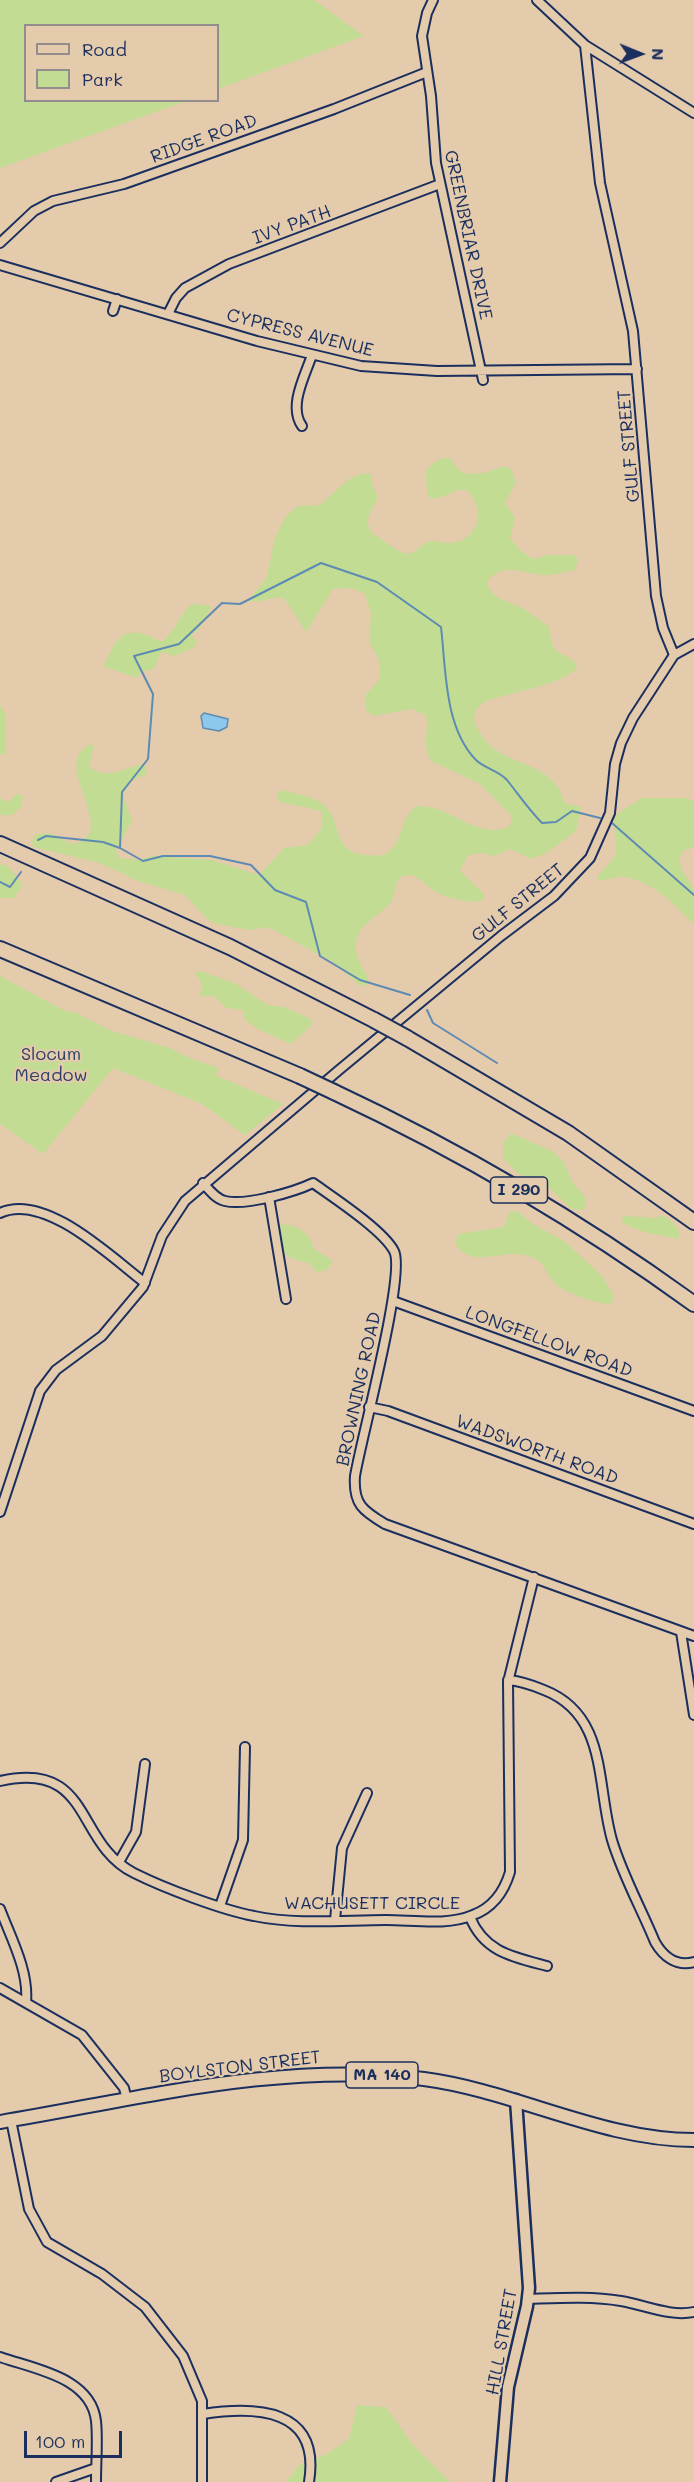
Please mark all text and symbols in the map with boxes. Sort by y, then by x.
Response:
legend [24,24,219,102]
north arrow [610,24,670,84]
text: Road [82,37,127,61]
text: N [648,48,669,61]
text: Park [82,67,123,91]
street label: RIDGE ROAD [148,110,260,168]
street label: GREENBRIAR DRIVE [439,148,497,322]
street label: IVY PATH [250,201,334,249]
street label: CYPRESS AVENUE [224,304,376,362]
street label: GULF STREET [613,389,645,503]
street label: GULF STREET [467,859,569,947]
park label: Slocum Meadow [15,1043,87,1086]
road number: I 290 [490,1177,548,1203]
street label: LONGFELLOW ROAD [463,1302,635,1382]
street label: BROWNING ROAD [332,1310,386,1468]
street label: WADSWORTH ROAD [453,1411,621,1489]
street label: WACHUSETT CIRCLE [284,1892,460,1914]
street label: BOYLSTON STREET [158,2046,322,2088]
road number: MA 140 [346,2062,418,2088]
street label: HILL STREET [482,2287,522,2397]
scale bar [27,2419,124,2457]
text: 100 m [35,2429,85,2453]

